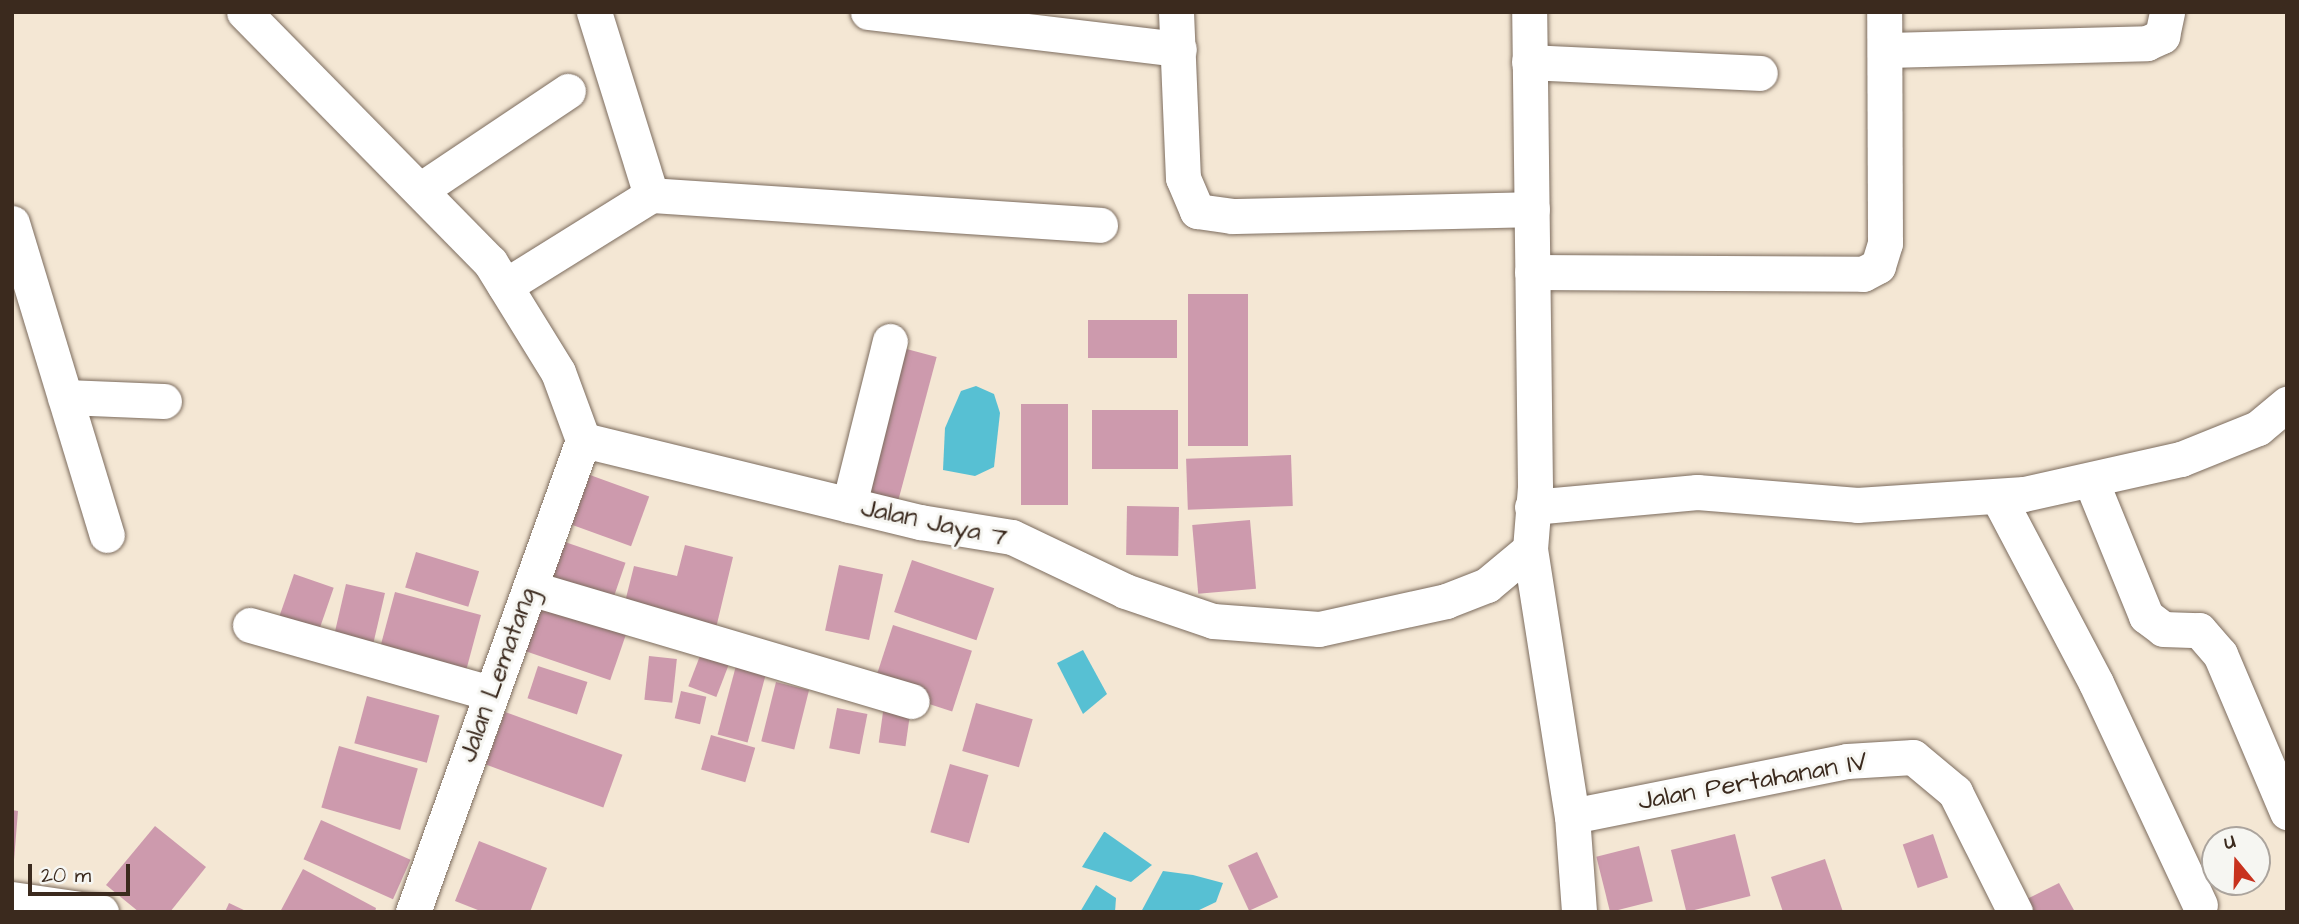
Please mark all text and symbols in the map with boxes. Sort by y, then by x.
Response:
street label: Jalan Jaya 7 [858,492,1010,554]
street label: Jalan Lematang [452,583,544,767]
street label: Jalan Pertahanan IV [1636,746,1870,818]
north arrow [2201,826,2271,896]
text: U [2220,828,2239,857]
scale bar [32,850,133,894]
text: 20 m [41,861,91,890]

